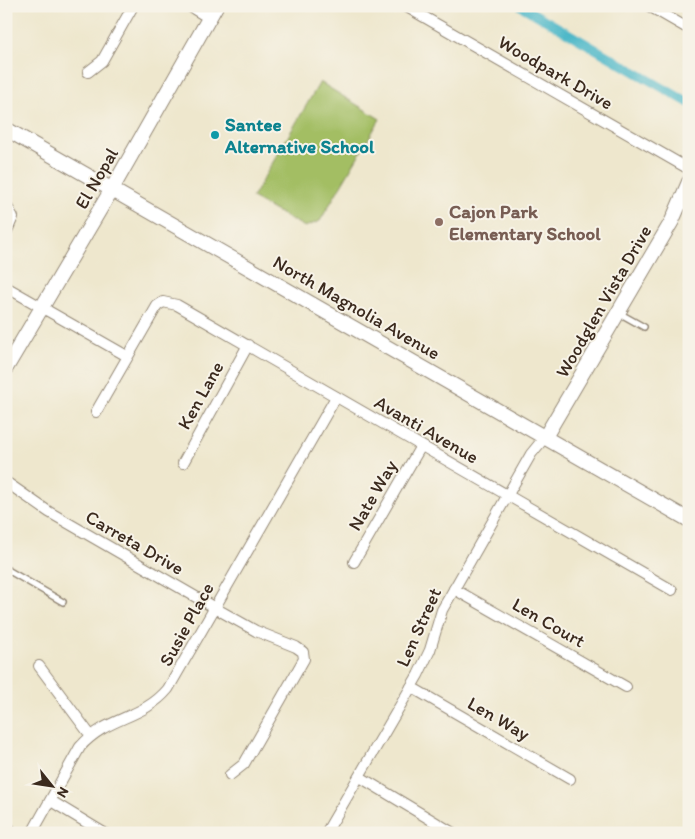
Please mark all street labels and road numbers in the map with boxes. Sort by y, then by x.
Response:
street label: Woodpark Drive [494,30,617,115]
street label: El Nopal [70,143,123,213]
street label: Woodglen Vista Drive [550,221,656,382]
street label: North Magnolia Avenue [269,250,444,365]
street label: Ken Lane [172,357,229,433]
street label: Avanti Avenue [371,390,483,468]
street label: Nate Way [343,456,402,535]
street label: Carreta Drive [81,505,188,580]
street label: Susie Place [154,578,219,670]
street label: Len Street [391,584,446,670]
street label: Len Court [508,592,589,652]
street label: Len Way [463,691,534,745]

